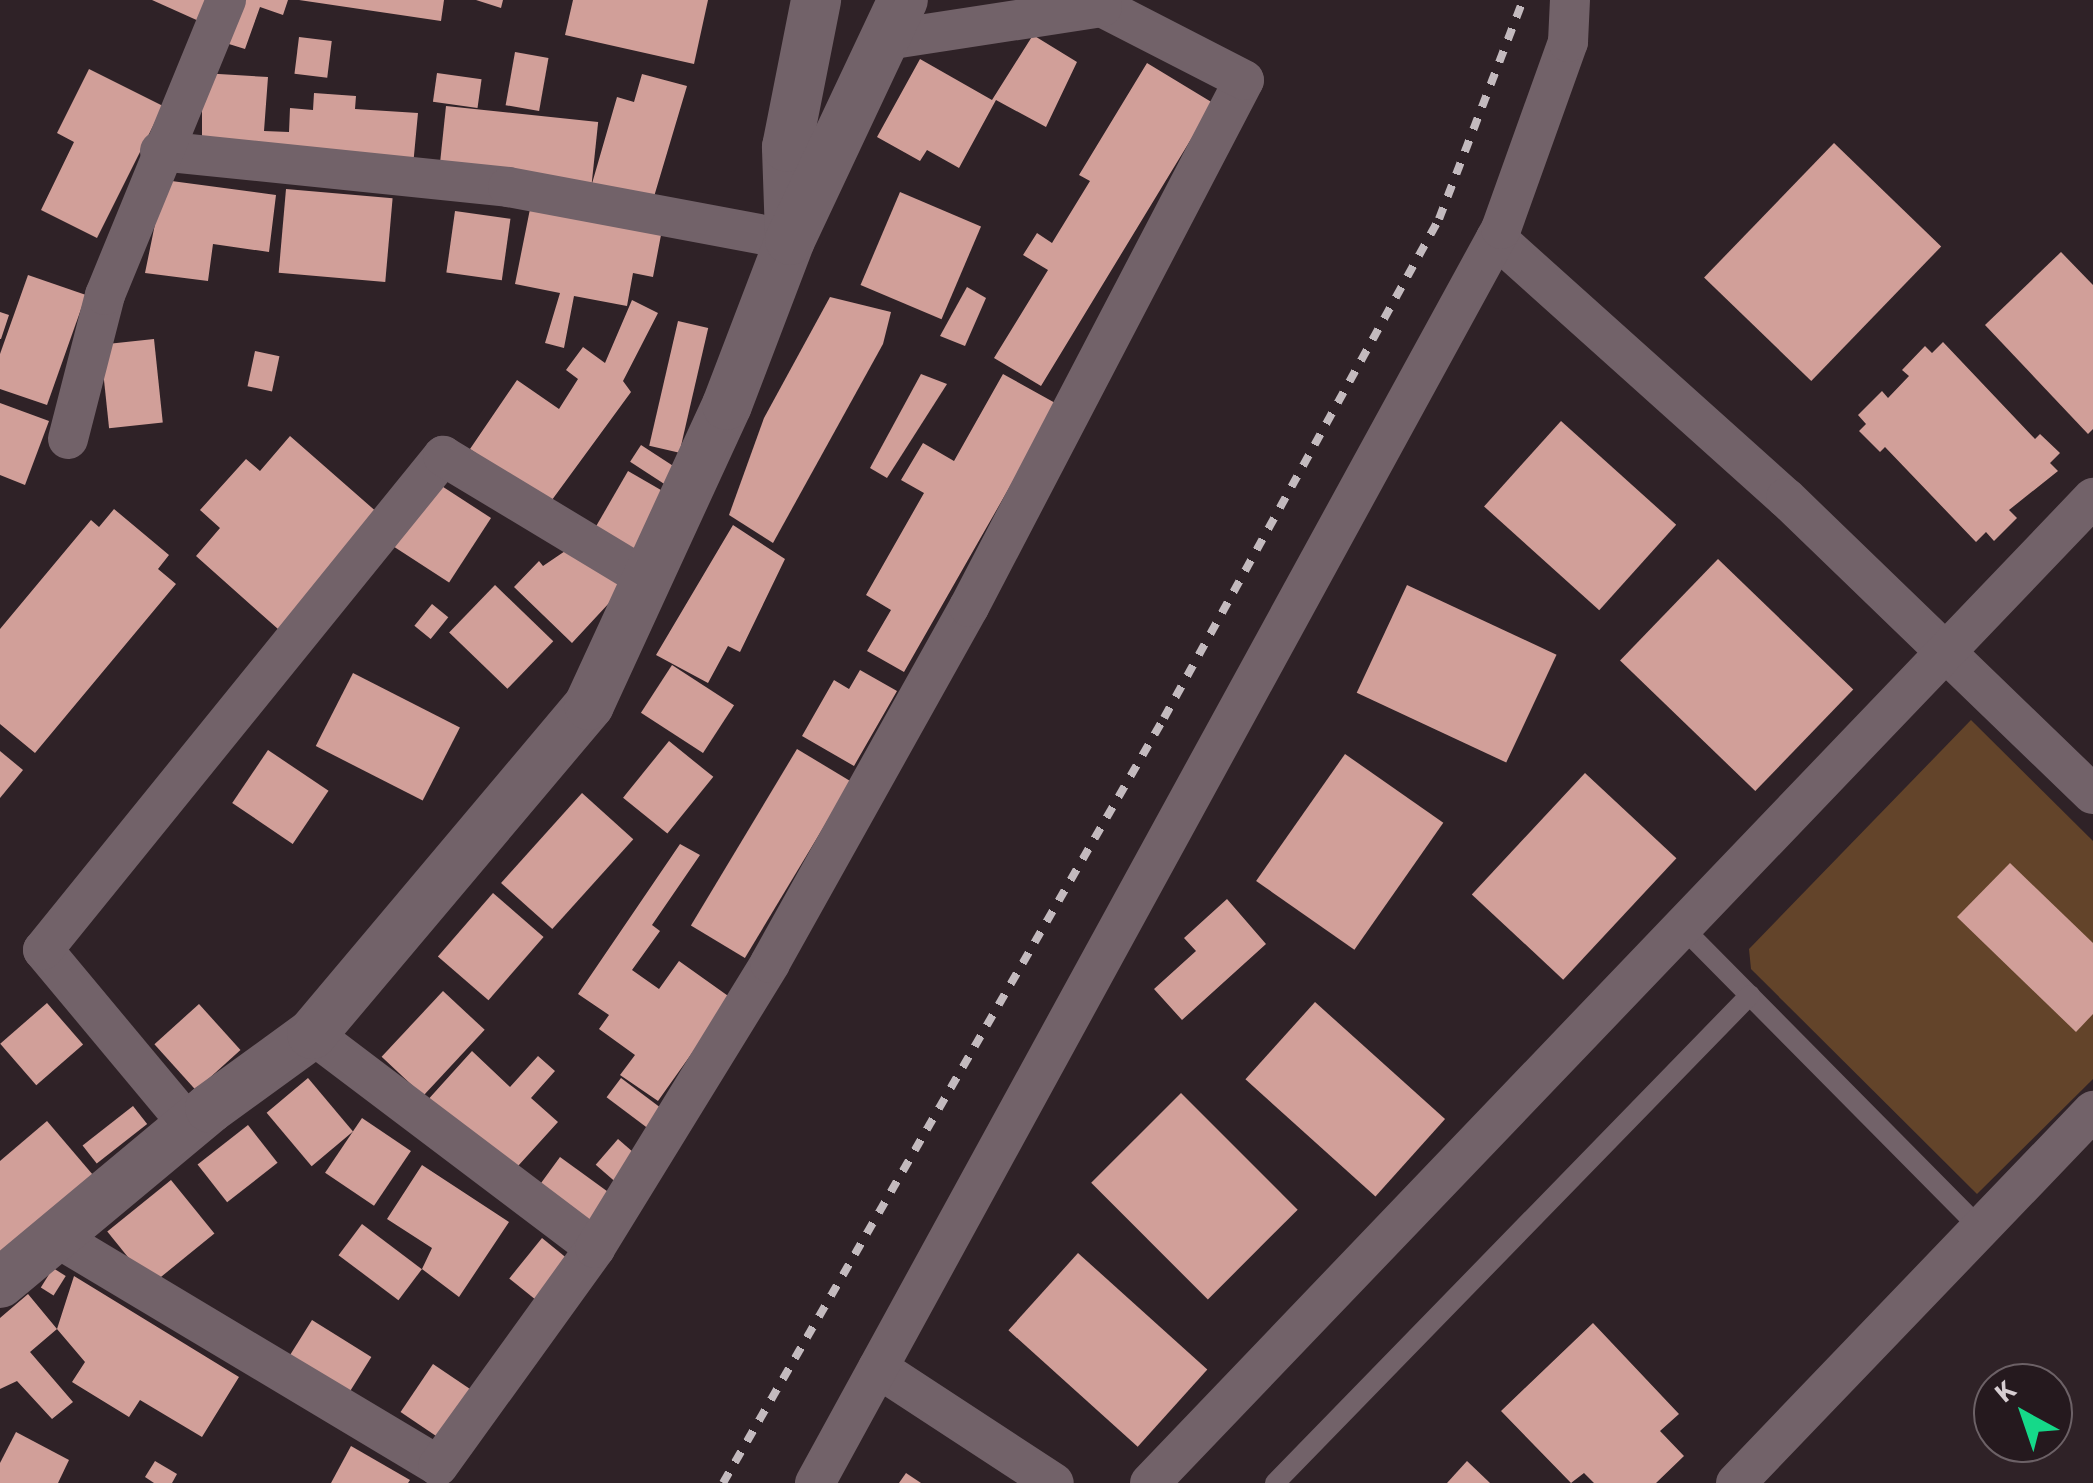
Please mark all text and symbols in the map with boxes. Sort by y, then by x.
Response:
north arrow [1973,1363,2073,1463]
text: K [1986,1371,2024,1412]

